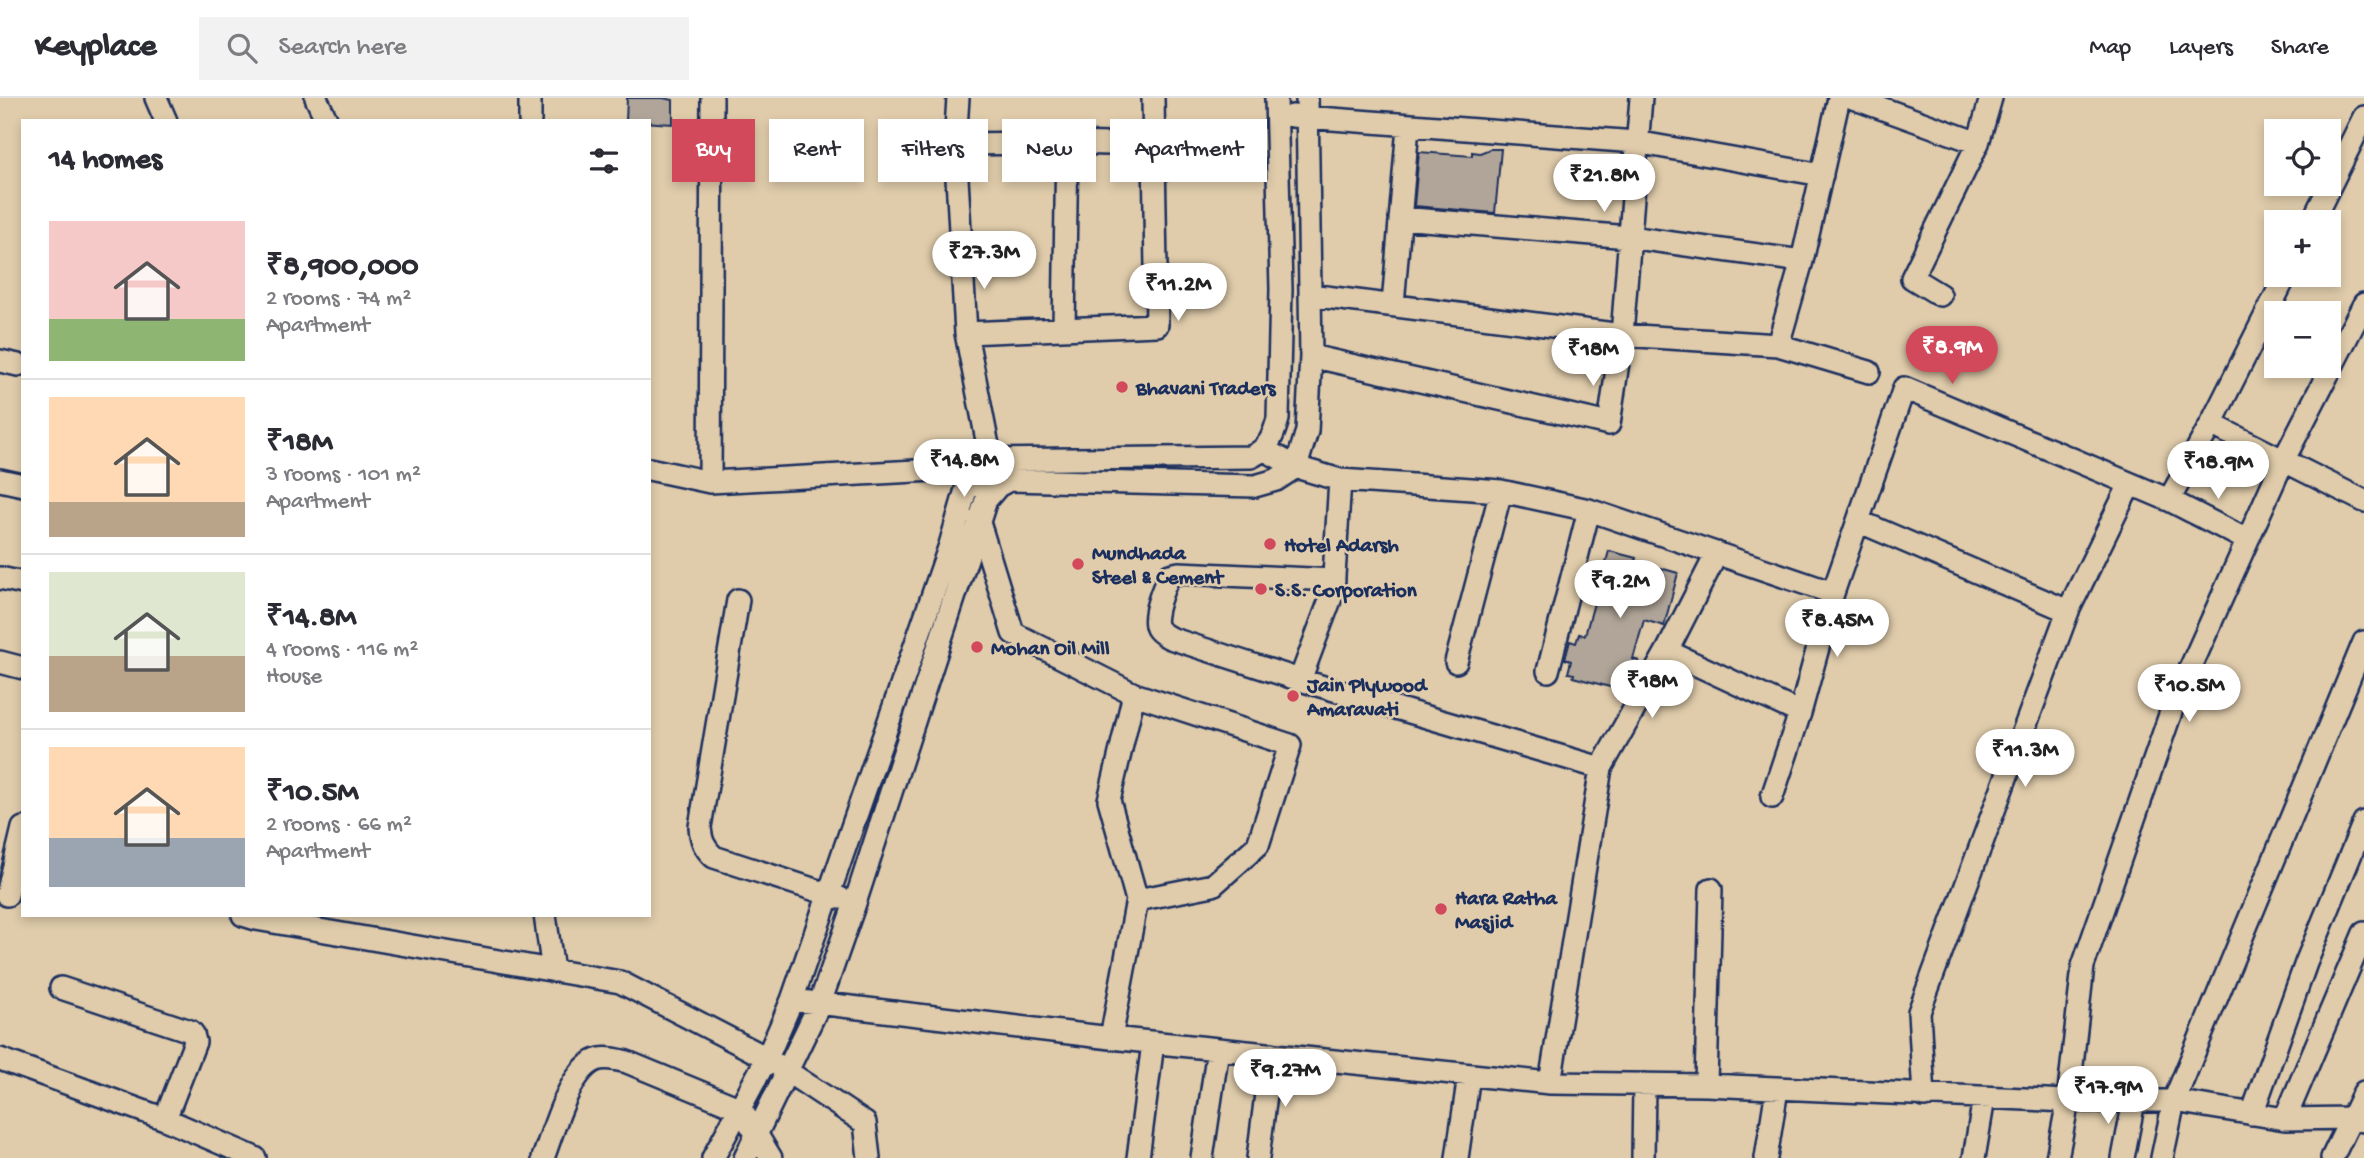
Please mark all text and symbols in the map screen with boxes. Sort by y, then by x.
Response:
search box [199,17,689,80]
text: Keyplace [35,29,157,67]
icon: search [223,29,261,67]
text: Search here [279,33,407,64]
text: Map [2089,34,2131,63]
text: Layers [2169,34,2233,63]
text: Share [2271,34,2329,63]
chip: Buy [672,119,755,182]
chip: Rent [769,119,864,182]
chip: Filters [878,119,988,182]
chip: New [1002,119,1096,182]
chip: Apartment [1110,119,1267,182]
map controls [2264,119,2341,378]
button: locate [2264,119,2341,196]
icon: filters [585,142,623,180]
text: 14 homes [49,144,162,179]
pin: ₹21.8M [1547,155,1661,214]
text: ₹21.8M [1569,163,1639,190]
button: + [2264,210,2341,287]
pin: ₹27.3M [927,232,1041,291]
text: ₹27.3M [948,240,1020,267]
icon: home [105,249,189,333]
text: ₹8,900,000 [266,251,419,286]
pin: ₹11.2M [1121,264,1235,323]
text: ₹11.2M [1145,272,1211,299]
text: 2 rooms · 74 m² [266,286,411,313]
button: − [2264,301,2341,378]
text: Apartment [266,313,370,340]
pin: ₹8.9M [1903,327,2001,386]
pin: ₹18M [1552,328,1634,388]
text: ₹8.9M [1922,335,1982,362]
text: ₹18M [1567,337,1619,364]
place label: Bhavani Traders [1135,378,1277,403]
marker: Bhavani Traders [1114,379,1130,395]
icon: home [105,425,189,509]
text: ₹18M [266,427,333,462]
pin: ₹14.8M [907,440,1021,499]
pin: ₹18.9M [2161,442,2275,501]
text: ₹14.8M [929,448,999,475]
text: ₹18.9M [2183,450,2253,477]
text: 3 rooms · 101 m² [266,462,421,489]
text: Apartment [266,489,370,516]
place label: Hotel Adarsh [1284,535,1399,560]
marker: Hotel Adarsh [1262,536,1278,552]
place label: Mundhada Steel & Cement [1092,543,1225,592]
marker: Mundhada Steel & Cement [1070,556,1086,572]
pin: ₹9.2M [1571,560,1669,620]
text: ₹9.2M [1590,569,1650,596]
place label: S.S. Corporation [1275,580,1418,605]
marker: S.S. Corporation [1253,581,1269,597]
icon: home [105,600,189,684]
pin: ₹8.45M [1780,600,1894,659]
text: ₹14.8M [266,602,356,637]
text: ₹8.45M [1801,608,1873,635]
text: 4 rooms · 116 m² [266,637,418,664]
place label: Mohan Oil Mill [991,638,1110,663]
marker: Mohan Oil Mill [969,639,985,655]
pin: ₹18M [1611,660,1693,720]
text: House [266,664,322,691]
pin: ₹10.5M [2132,664,2246,724]
text: ₹18M [1626,669,1678,696]
text: ₹10.5M [2154,673,2224,700]
place label: Jain Plywood Amaravati [1306,675,1429,724]
marker: Jain Plywood Amaravati [1285,688,1301,704]
pin: ₹11.3M [1968,730,2082,789]
text: ₹11.3M [1992,738,2058,765]
icon: home [105,775,189,859]
text: ₹10.5M [266,777,358,812]
text: 2 rooms · 66 m² [266,812,412,839]
text: Apartment [266,839,370,866]
place label: Hara Ratha Masjid [1455,888,1558,937]
marker: Hara Ratha Masjid [1433,901,1449,917]
pin: ₹9.27M [1228,1049,1342,1109]
text: ₹9.27M [1249,1058,1321,1085]
pin: ₹17.9M [2051,1066,2165,1126]
text: ₹17.9M [2073,1075,2143,1102]

